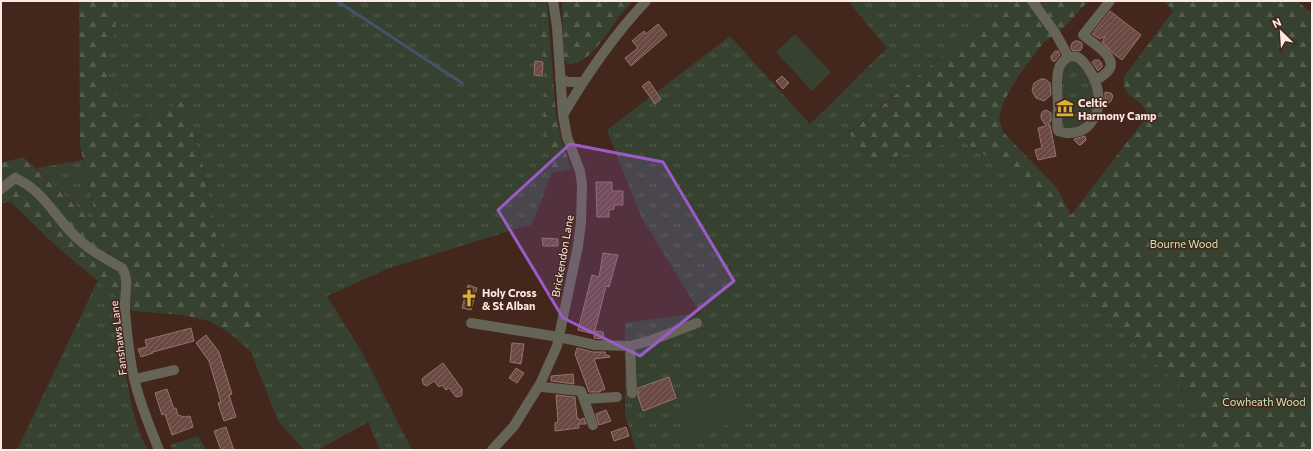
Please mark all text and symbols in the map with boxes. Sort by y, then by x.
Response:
north arrow [1261,12,1301,52]
text: N [1270,15,1283,30]
place label: Celtic Harmony Camp [1078,96,1157,122]
museum icon: Celtic Harmony Camp [1055,98,1075,118]
street label: Brickendon Lane [548,214,576,298]
park label: Bourne Wood [1150,237,1218,250]
place label: Holy Cross & St Alban [482,286,537,312]
church icon: Holy Cross & St Alban [459,288,479,308]
street label: Fanshaws Lane [107,300,129,376]
park label: Cowheath Wood [1222,395,1306,408]

